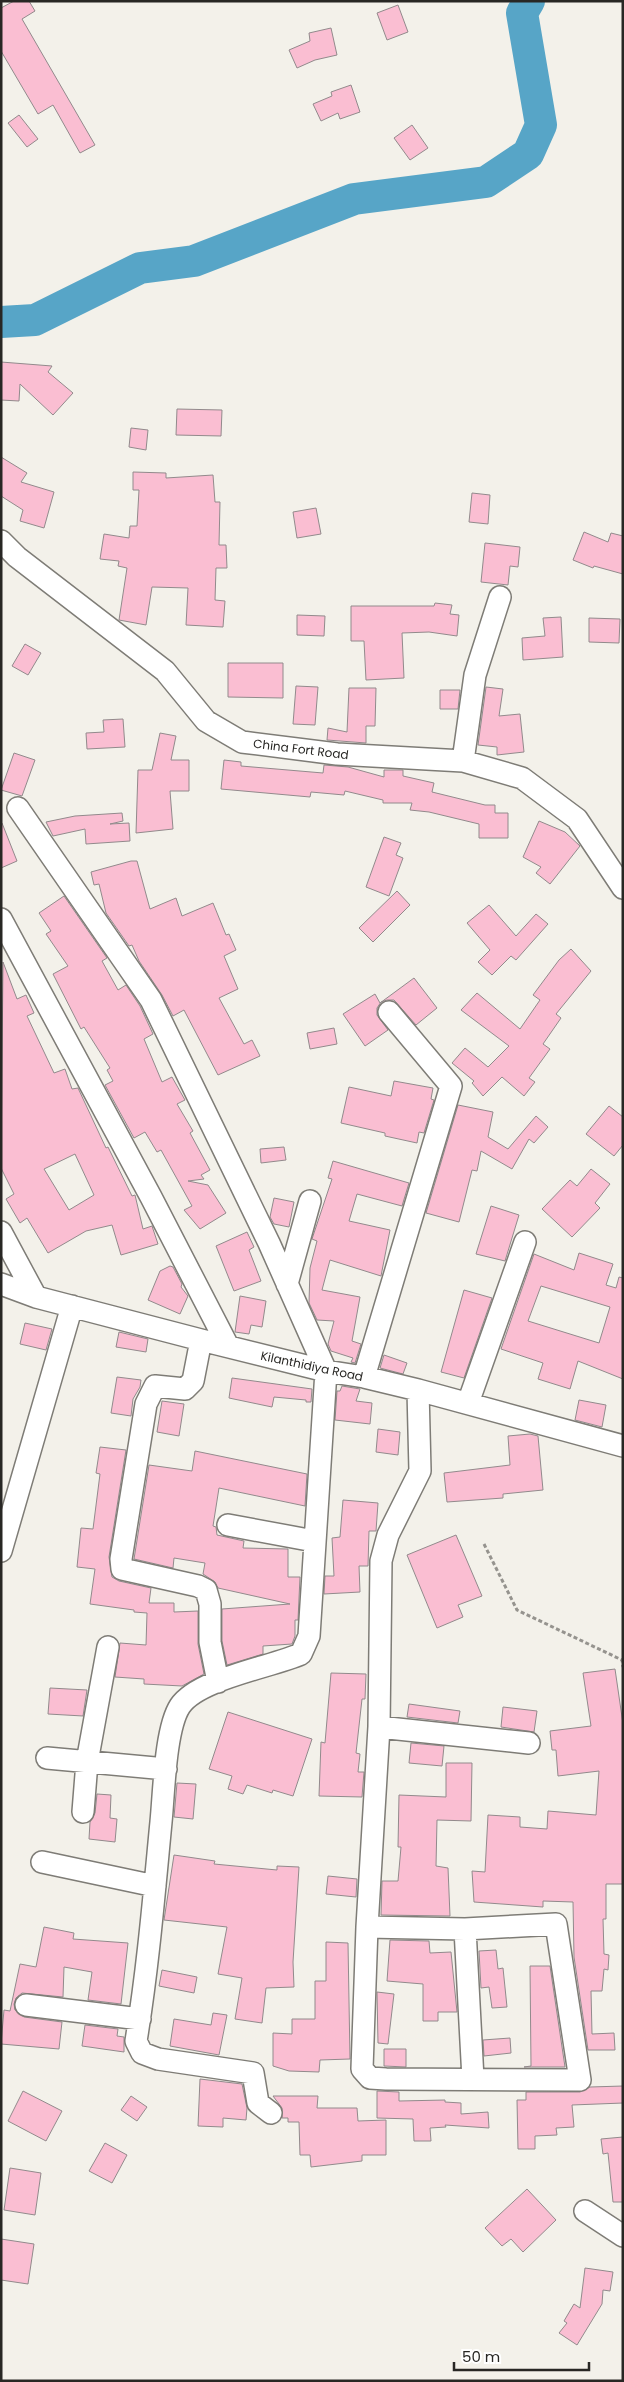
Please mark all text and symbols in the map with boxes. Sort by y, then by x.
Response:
street label: China Fort Road [252,735,350,763]
street label: Kilanthidiya Road [259,1347,365,1385]
scale bar [454,2340,589,2372]
text: 50 m [462,2346,500,2367]

